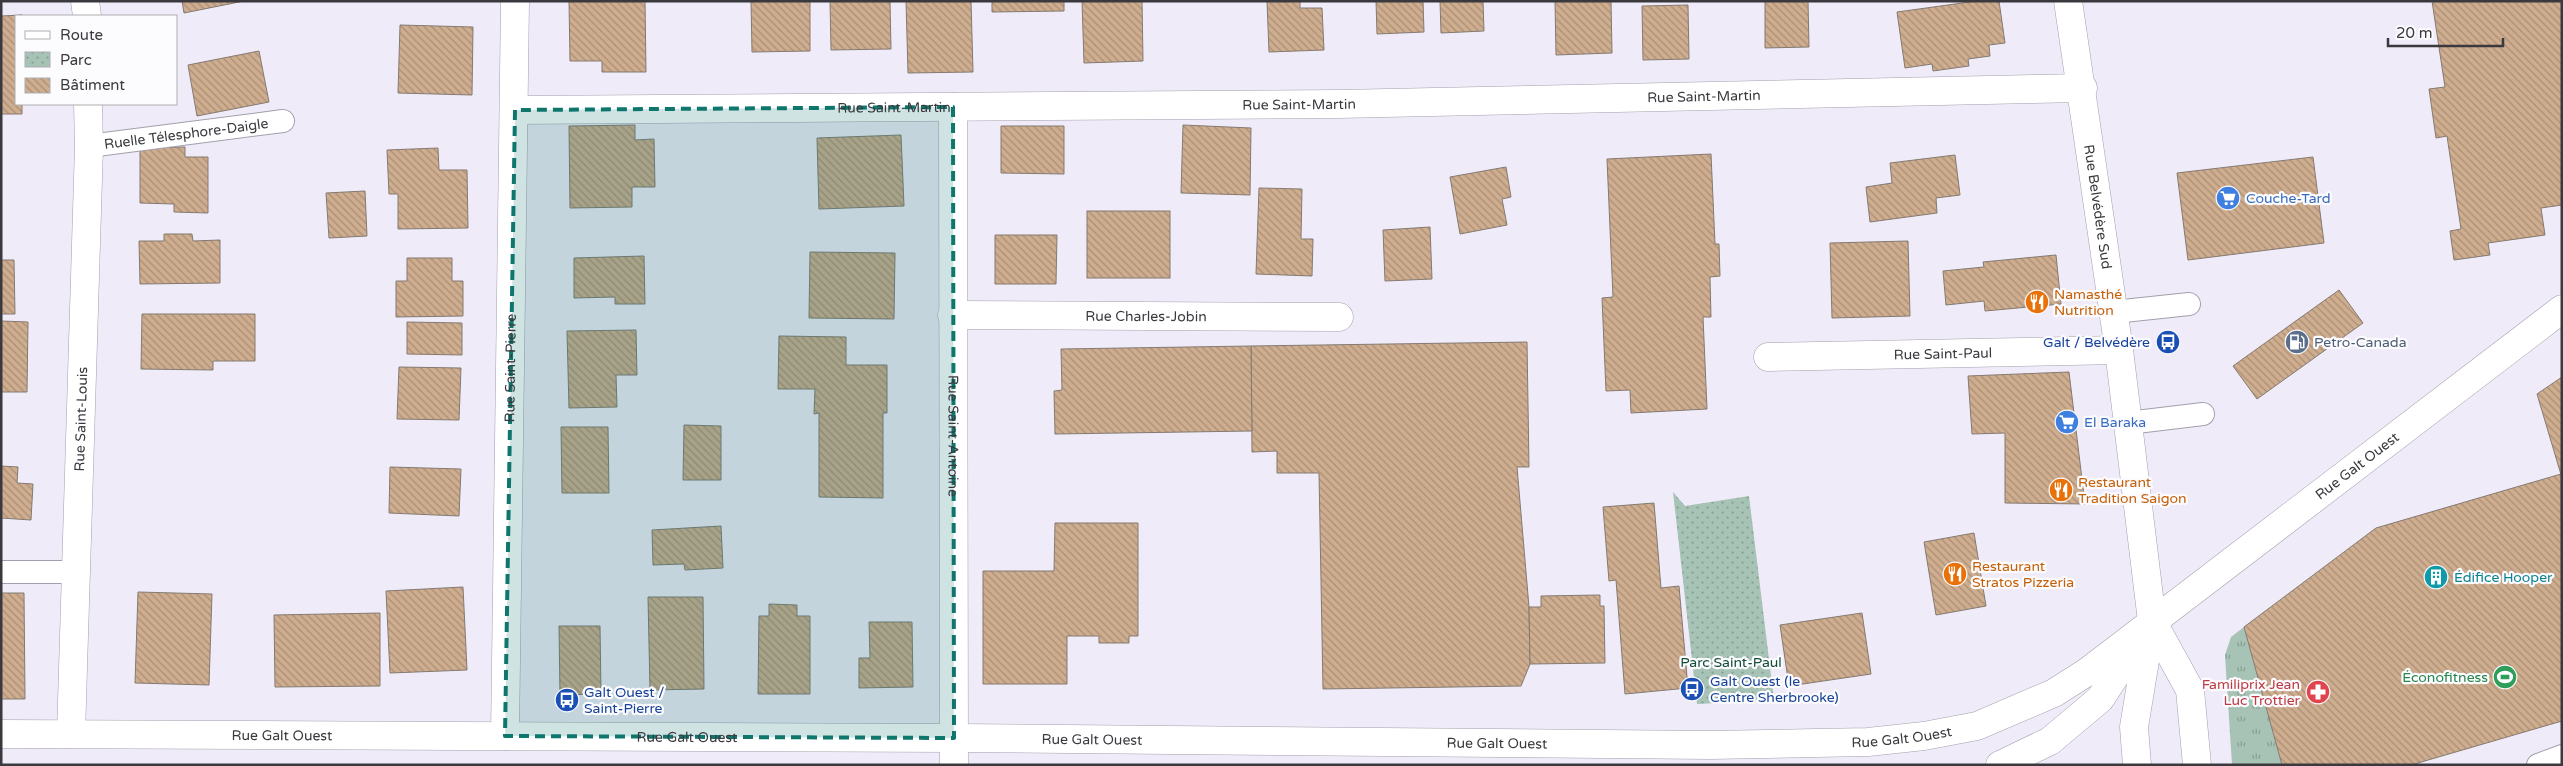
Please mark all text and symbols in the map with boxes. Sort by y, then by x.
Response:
legend [15,15,178,105]
scale bar [2388,15,2503,47]
text: 20 m [2396,24,2433,42]
text: Route [60,26,103,44]
text: Parc [60,51,92,69]
text: Bâtiment [60,76,125,94]
street label: Rue Saint-Martin [1647,86,1761,106]
street label: Rue Saint-Martin [1242,95,1356,113]
street label: Rue Saint-Martin [837,98,951,116]
street label: Ruelle Télesphore-Daigle [103,114,269,152]
street label: Rue Belvédère Sud [2081,143,2116,270]
supermarket icon: Couche-Tard [2215,185,2241,211]
place label: Couche-Tard [2246,190,2331,207]
place label: Namasthé Nutrition [2054,286,2122,319]
restaurant icon: Namasthé Nutrition [2024,289,2050,315]
street label: Rue Charles-Jobin [1085,307,1207,325]
street label: Rue Saint-Pierre [501,314,519,423]
bus stop icon: Galt / Belvédère [2155,329,2181,355]
fuel station icon: Petro-Canada [2284,329,2310,355]
place label: Galt / Belvédère [2043,334,2150,351]
place label: Petro-Canada [2314,334,2407,351]
street label: Rue Saint-Paul [1894,344,1992,363]
street label: Rue Saint-Louis [71,366,91,472]
street label: Rue Saint-Antoine [945,375,962,497]
supermarket icon: El Baraka [2054,409,2080,435]
place label: El Baraka [2084,414,2146,431]
street label: Rue Galt Ouest [2312,428,2403,503]
place label: Restaurant Tradition Saigon [2078,474,2187,507]
restaurant icon: Restaurant Tradition Saigon [2048,477,2074,503]
place label: Restaurant Stratos Pizzeria [1972,558,2074,591]
restaurant icon: Restaurant Stratos Pizzeria [1942,561,1968,587]
building icon: Édifice Hooper [2423,564,2449,590]
place label: Édifice Hooper [2454,569,2553,586]
park label: Parc Saint-Paul [1680,654,1782,671]
sports icon: Éconofitness [2492,664,2518,690]
place label: Éconofitness [2402,669,2488,686]
place label: Galt Ouest (le Centre Sherbrooke) [1710,673,1839,706]
bus stop icon: Galt Ouest (le Centre Sherbrooke) [1679,676,1705,702]
place label: Familiprix Jean Luc Trottier [2202,676,2301,709]
pharmacy icon: Familiprix Jean Luc Trottier [2305,679,2331,705]
place label: Galt Ouest / Saint-Pierre [584,684,665,717]
bus stop icon: Galt Ouest / Saint-Pierre [554,687,580,713]
street label: Rue Galt Ouest [1851,722,1954,751]
street label: Rue Galt Ouest [232,726,333,744]
street label: Rue Galt Ouest [637,728,738,746]
street label: Rue Galt Ouest [1041,730,1143,748]
street label: Rue Galt Ouest [1446,734,1548,752]

